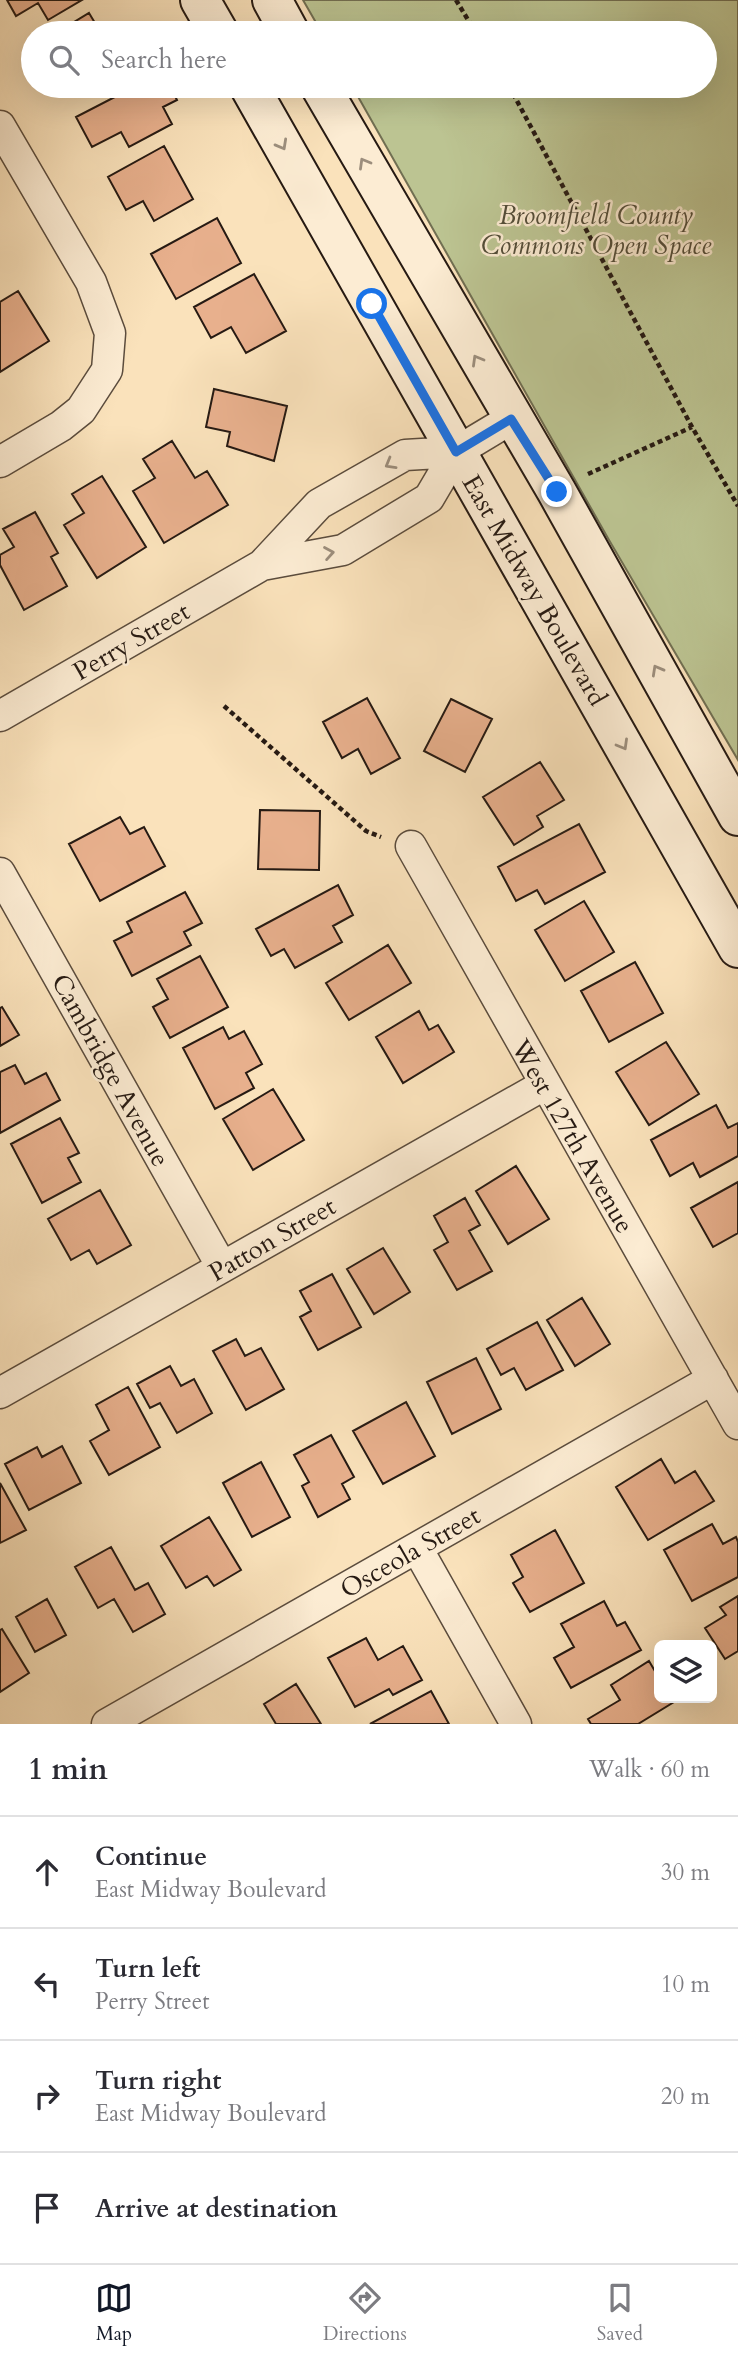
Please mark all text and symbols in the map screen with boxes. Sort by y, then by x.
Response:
search box [21,21,717,98]
icon: search [45,41,83,79]
text: Search here [101,42,227,77]
one-way arrow [274,138,287,151]
one-way arrow [359,157,372,170]
park label: Broomfield County Commons Open Space [481,198,712,263]
route start [356,288,387,319]
one-way arrow [473,355,486,368]
one-way arrow [385,456,398,469]
street label: East Midway Boulevard [454,468,615,712]
route end [541,476,572,507]
one-way arrow [323,546,335,561]
street label: Perry Street [66,594,196,689]
one-way arrow [652,665,665,678]
one-way arrow [615,738,628,751]
street label: Cambridge Avenue [43,968,178,1173]
street label: West 127th Avenue [502,1032,642,1239]
street label: Patton Street [202,1189,342,1290]
street label: Osceola Street [334,1498,487,1607]
map controls [654,1640,717,1703]
button: layers [654,1640,717,1703]
text: 1 min [28,1749,108,1790]
text: Walk · 60 m [589,1754,710,1785]
text: Continue [95,1839,207,1874]
icon: ahead [28,1853,66,1891]
text: 30 m [661,1857,710,1888]
text: East Midway Boulevard [95,1874,327,1905]
text: Turn left [95,1951,200,1986]
icon: left [28,1965,66,2003]
text: 10 m [661,1969,710,2000]
text: Perry Street [95,1986,209,2017]
text: Turn right [95,2063,222,2098]
icon: right [28,2077,66,2115]
text: 20 m [661,2081,710,2112]
text: East Midway Boulevard [95,2098,327,2129]
icon: arrive [28,2189,66,2227]
text: Arrive at destination [95,2191,338,2226]
tab: Map [95,2279,133,2347]
tab: Directions [323,2279,407,2347]
tab: Saved [597,2279,643,2347]

